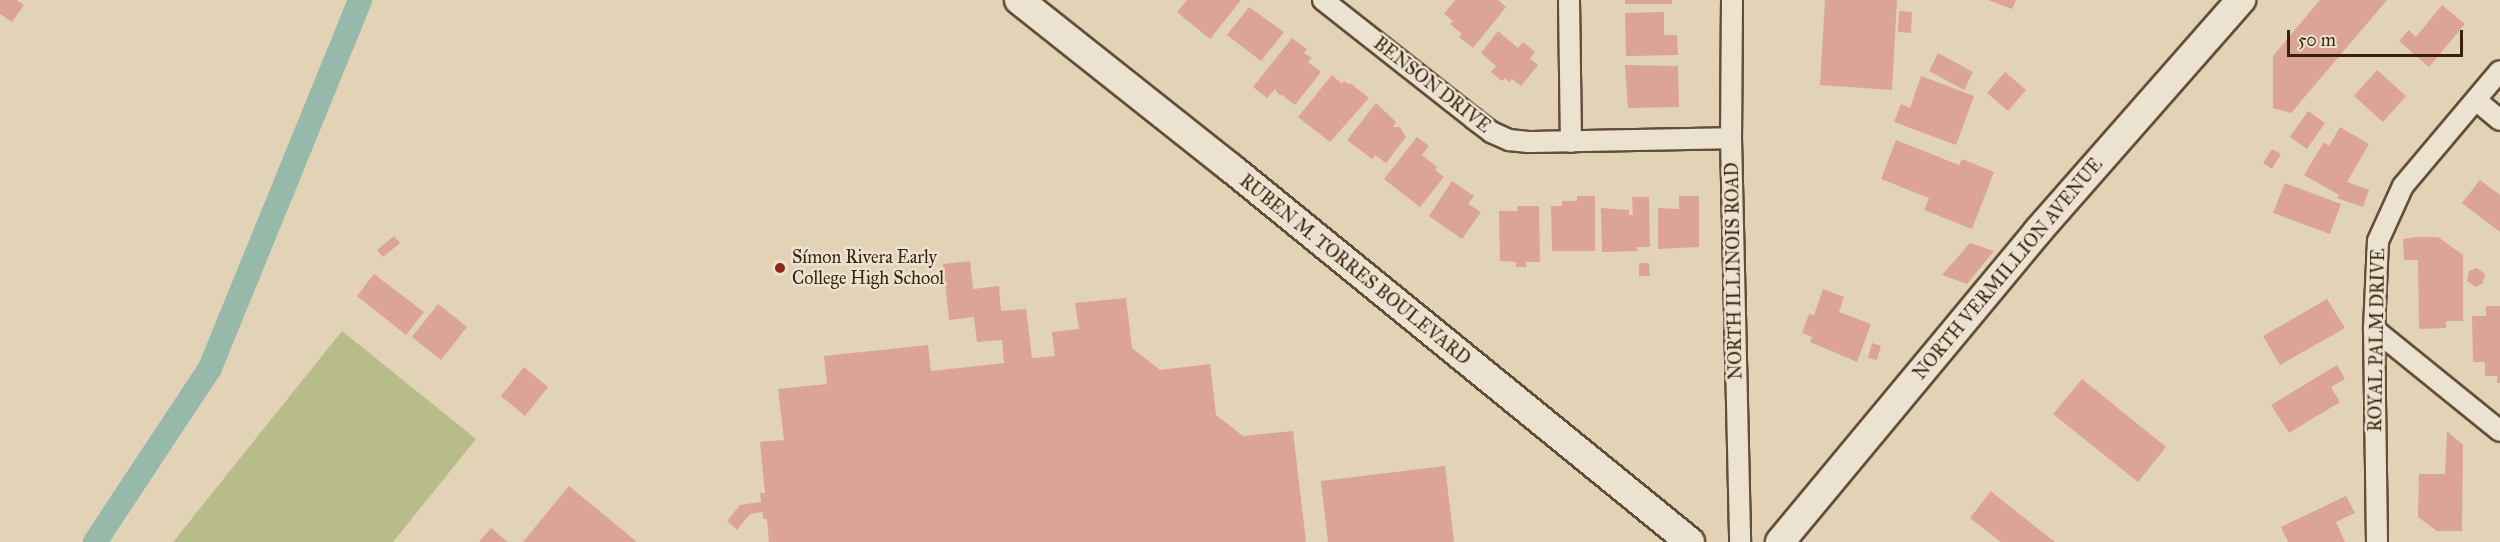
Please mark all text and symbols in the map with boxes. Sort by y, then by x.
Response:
scale bar [2290,18,2466,56]
text: 50 m [2298,29,2336,51]
street label: BENSON DRIVE [1369,33,1495,137]
street label: NORTH VERMILLION AVENUE [1909,154,2107,384]
street label: NORTH ILLINOIS ROAD [1721,162,1747,380]
street label: RUBEN M. TORRES BOULEVARD [1235,170,1475,370]
place label: Símon Rivera Early College High School [792,247,944,290]
street label: ROYAL PALM DRIVE [2365,248,2389,432]
marker: Símon Rivera Early College High School [773,261,787,275]

